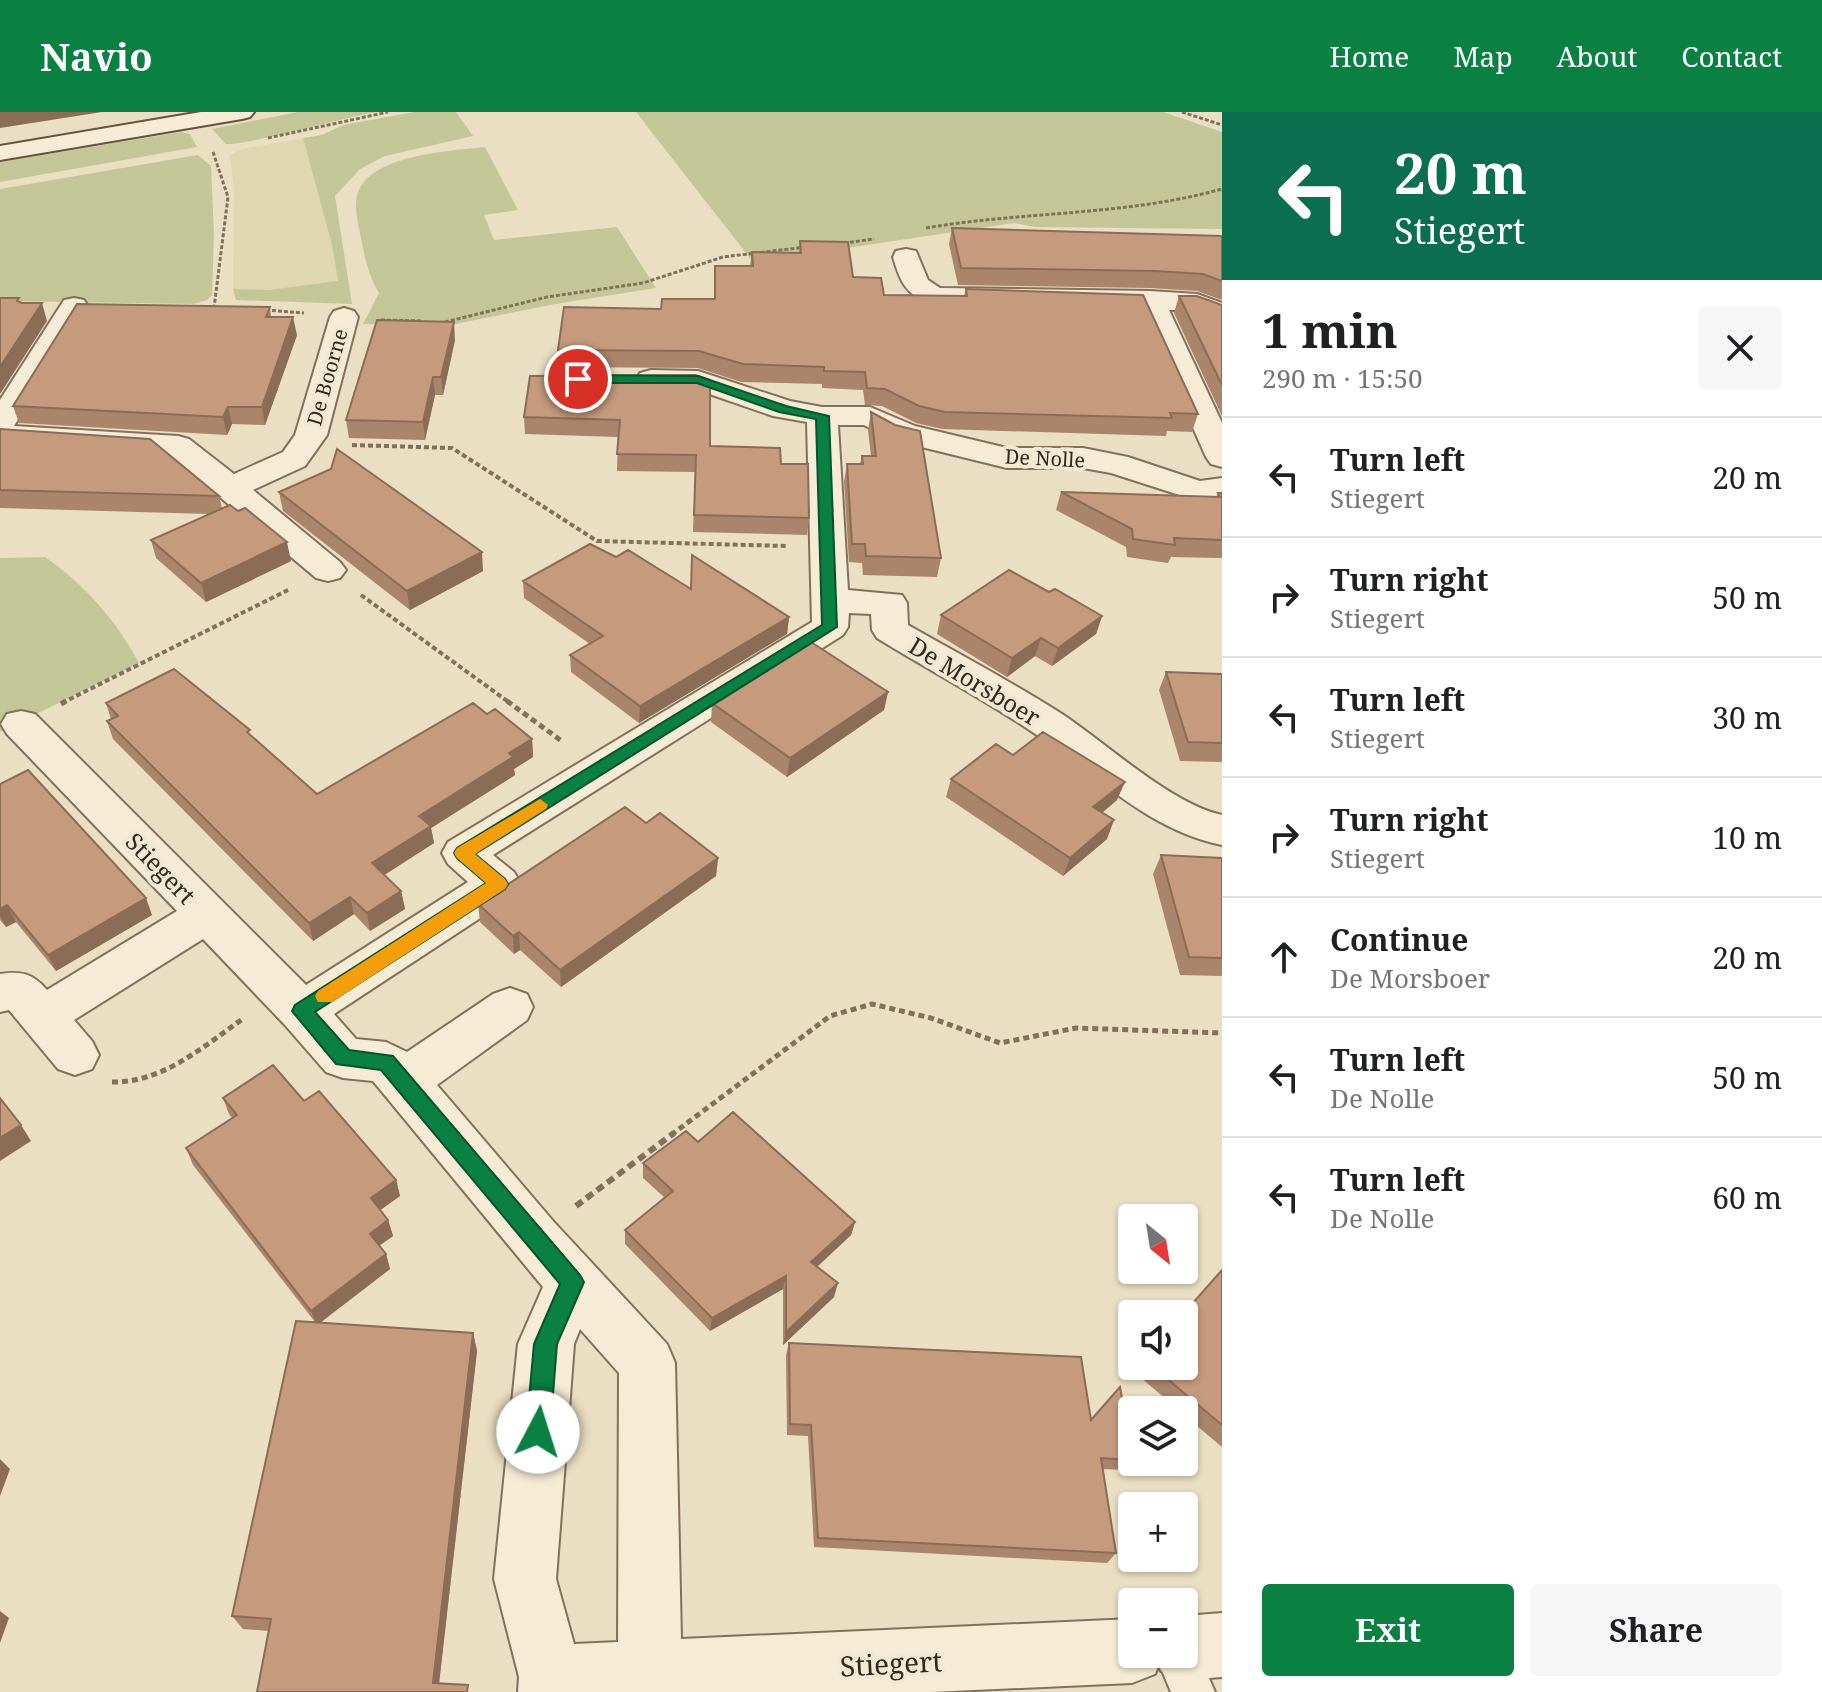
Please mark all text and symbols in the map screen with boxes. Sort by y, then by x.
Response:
text: Navio [40,30,152,82]
text: Home [1330,37,1409,75]
text: Map [1453,37,1513,75]
text: About [1557,37,1637,75]
text: Contact [1681,37,1782,75]
text: 20 m [1394,134,1527,210]
icon: left [1262,144,1366,248]
text: Stiegert [1394,206,1525,255]
text: 1 min [1262,297,1398,362]
button: close [1698,306,1782,390]
street label: De Boorne [300,325,354,429]
pin [544,345,612,413]
icon: arrive [556,357,600,401]
text: 290 m · 15:50 [1262,360,1423,396]
text: Turn left [1330,439,1465,480]
street label: De Nolle [1004,442,1086,474]
icon: left [1262,455,1306,499]
text: 20 m [1712,457,1782,498]
text: Stiegert [1330,480,1425,516]
text: Turn right [1330,559,1488,600]
icon: right [1262,575,1306,619]
text: 50 m [1712,577,1782,618]
text: Stiegert [1330,600,1425,636]
street label: De Morsboer [903,629,1047,733]
text: Turn left [1330,679,1465,720]
icon: left [1262,695,1306,739]
text: 30 m [1712,697,1782,738]
text: Stiegert [1330,720,1425,756]
text: Turn right [1330,799,1488,840]
icon: right [1262,815,1306,859]
text: 10 m [1712,817,1782,858]
street label: Stiegert [119,825,203,911]
text: Stiegert [1330,840,1425,876]
text: Continue [1330,919,1468,960]
icon: ahead [1262,935,1306,979]
text: 20 m [1712,937,1782,978]
text: De Morsboer [1330,960,1490,996]
text: Turn left [1330,1039,1465,1080]
icon: left [1262,1055,1306,1099]
text: 50 m [1712,1057,1782,1098]
text: De Nolle [1330,1080,1434,1116]
text: Turn left [1330,1159,1465,1200]
icon: left [1262,1175,1306,1219]
text: 60 m [1712,1177,1782,1218]
text: De Nolle [1330,1200,1434,1236]
north arrow [1118,1204,1198,1284]
map controls [1118,1204,1198,1668]
button: sound [1118,1300,1198,1380]
position arrow [496,1390,580,1474]
button: layers [1118,1396,1198,1476]
button: + [1118,1492,1198,1572]
button: Exit [1262,1584,1514,1676]
button: Share [1530,1584,1782,1676]
button: − [1118,1588,1198,1668]
street label: Stiegert [839,1641,943,1685]

